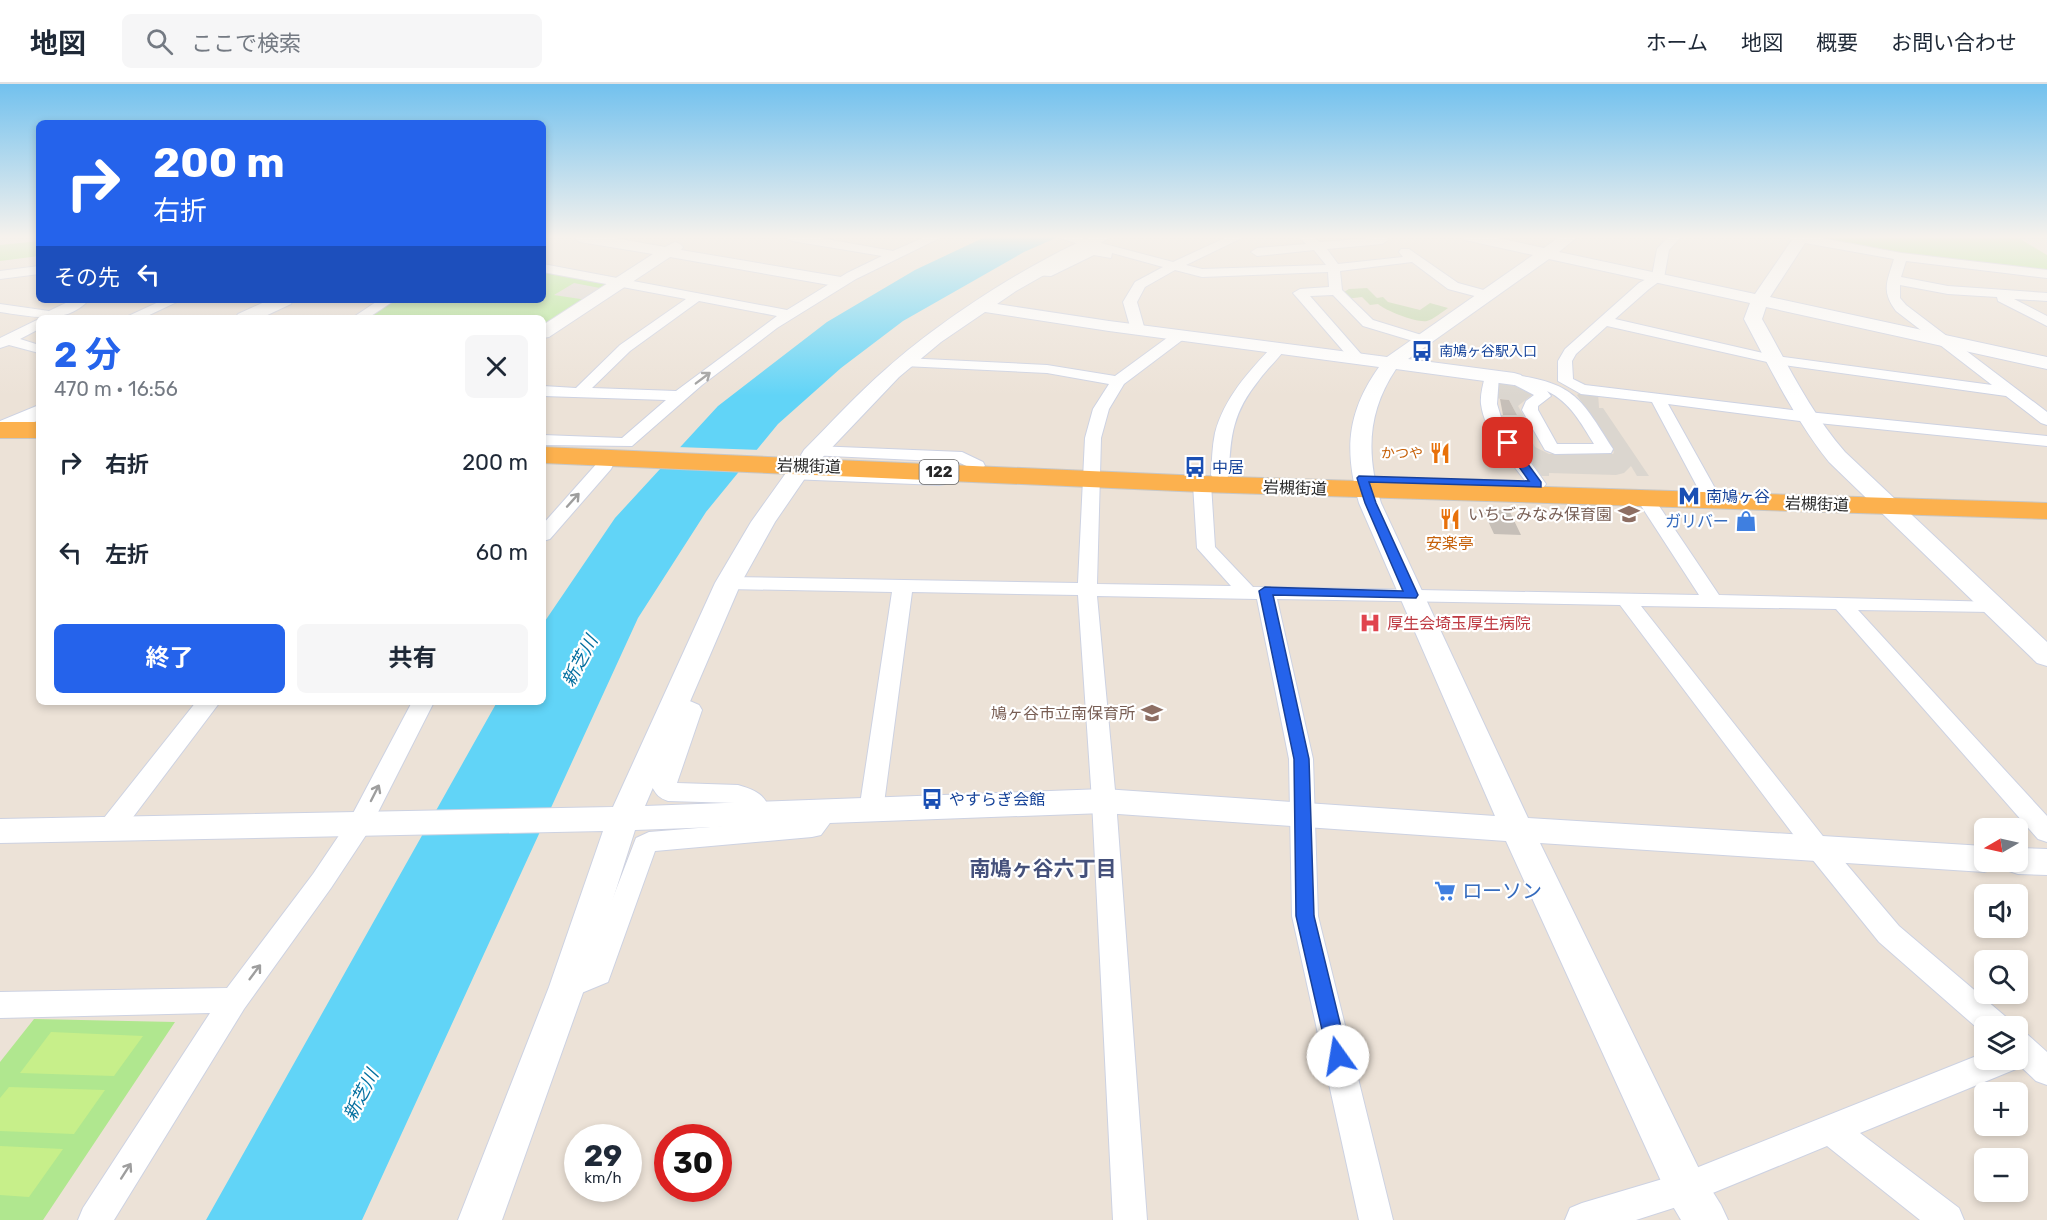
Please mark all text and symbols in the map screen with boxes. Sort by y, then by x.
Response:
search box [122,14,542,68]
icon: search [143,25,176,58]
text: 地図 [30,27,86,60]
text: ここで検索 [191,30,301,57]
text: ホーム [1646,30,1708,55]
text: 地図 [1741,30,1783,55]
text: 概要 [1816,30,1858,55]
text: お問い合わせ [1891,30,2017,55]
text: 200 m [153,138,285,188]
icon: right [54,144,132,222]
text: 右折 [153,195,207,227]
icon: left [132,258,165,291]
text: その先 [54,264,120,291]
text: 2 分 [54,333,121,376]
button: close [465,335,528,398]
bus stop icon: 南鳩ヶ谷駅入口 [1410,339,1434,363]
place label: 南鳩ヶ谷駅入口 [1439,343,1537,360]
one-way arrow [694,371,710,384]
text: 470 m · 16:56 [54,377,178,401]
pin [1482,417,1533,468]
icon: arrive [1491,426,1524,459]
restaurant icon: かつや [1428,441,1452,465]
place label: かつや [1381,445,1423,462]
icon: right [54,446,87,479]
text: 200 m [462,449,528,476]
text: 右折 [105,451,149,478]
street label: 岩槻街道 [777,455,841,477]
bus stop icon: 中居 [1183,455,1207,479]
place label: 中居 [1212,458,1244,477]
road number: 122 [920,460,958,484]
street label: 岩槻街道 [1263,477,1327,499]
metro station icon: 南鳩ヶ谷 [1677,484,1701,508]
place label: 南鳩ヶ谷 [1706,487,1770,506]
one-way arrow [566,493,580,508]
street label: 岩槻街道 [1785,493,1849,515]
school or university icon: いちごみなみ保育園 [1617,502,1641,526]
place label: いちごみなみ保育園 [1468,505,1612,524]
restaurant icon: 安楽亭 [1438,507,1462,531]
shop icon: ガリバー [1734,509,1758,533]
place label: ガリバー [1665,512,1729,531]
place label: 安楽亭 [1426,534,1474,553]
icon: left [54,536,87,569]
text: 60 m [476,539,528,566]
text: 左折 [105,541,149,568]
hospital icon: 厚生会埼玉厚生病院 [1358,611,1382,635]
place label: 厚生会埼玉厚生病院 [1387,614,1531,633]
button: 終了 [54,624,285,693]
button: 共有 [297,624,528,693]
water label: 新芝川 [558,630,603,690]
school or university icon: 鳩ヶ谷市立南保育所 [1140,701,1164,725]
place label: 鳩ヶ谷市立南保育所 [991,704,1135,723]
one-way arrow [370,784,381,802]
bus stop icon: やすらぎ会館 [920,787,944,811]
place label: やすらぎ会館 [949,790,1045,809]
north arrow [1974,818,2028,872]
map controls [1974,818,2028,1202]
district label: 南鳩ヶ谷六丁目 [970,856,1117,881]
supermarket icon: ローソン [1433,879,1457,903]
place label: ローソン [1462,879,1542,903]
button: sound [1974,884,2028,938]
button: search [1974,950,2028,1004]
one-way arrow [248,964,261,980]
button: layers [1974,1016,2028,1070]
position arrow [1306,1024,1370,1088]
water label: 新芝川 [339,1064,384,1124]
button: + [1974,1082,2028,1136]
speed limit sign: 30 [654,1124,732,1202]
text: 29 [584,1138,622,1174]
button: − [1974,1148,2028,1202]
one-way arrow [121,1163,133,1180]
text: km/h [584,1169,622,1187]

